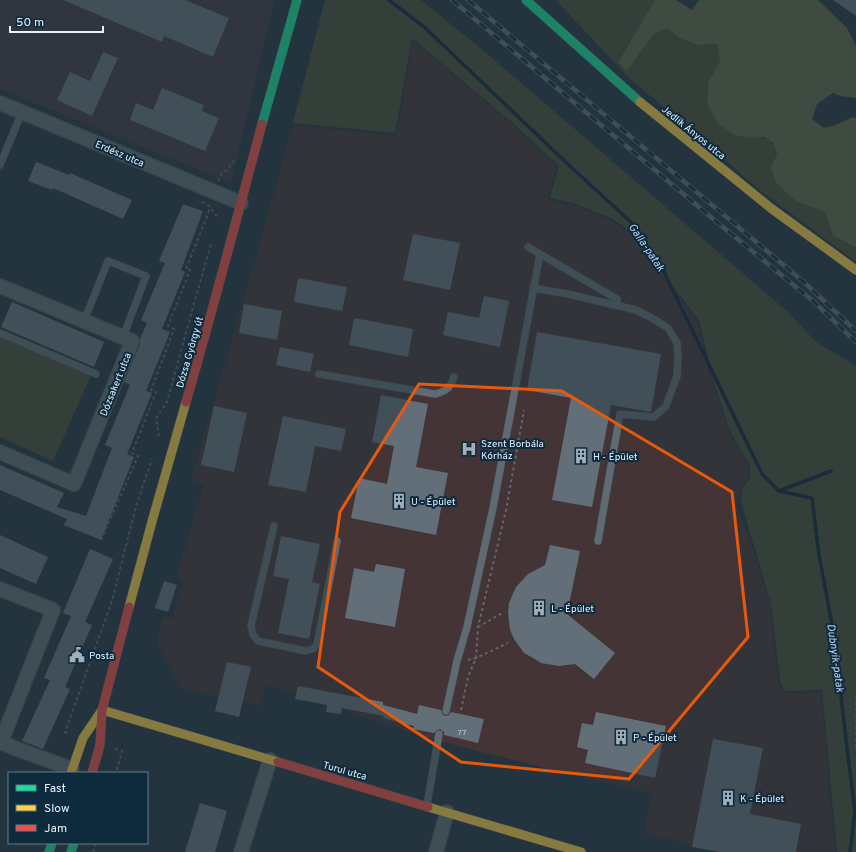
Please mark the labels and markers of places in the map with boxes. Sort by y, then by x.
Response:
place label: Szent Borbála Kórház [481,438,544,463]
hospital icon: Szent Borbála Kórház [460,440,478,458]
building icon: H - Épület [572,447,590,465]
place label: H - Épület [593,451,638,464]
building icon: U - Épület [390,492,408,510]
place label: U - Épület [411,496,456,509]
building icon: L - Épület [530,599,548,617]
place label: L - Épület [551,603,594,616]
public building icon: Posta [68,646,86,664]
place label: Posta [89,650,114,663]
building icon: P - Épület [612,728,630,746]
place label: P - Épület [633,732,677,745]
building icon: K - Épület [719,789,737,807]
place label: K - Épület [740,793,784,806]

